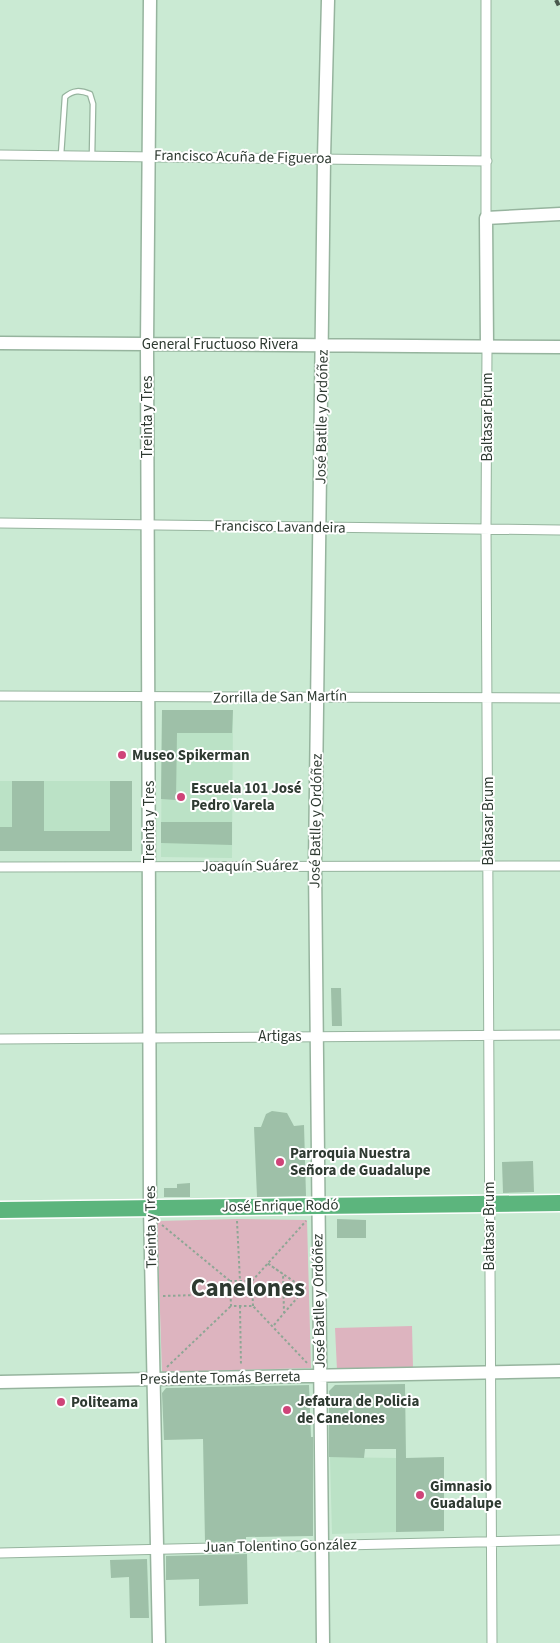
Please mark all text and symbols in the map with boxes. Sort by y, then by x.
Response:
street label: Francisco Acuña de Figueroa [154,145,332,169]
street label: General Fructuoso Rivera [142,334,298,355]
street label: José Batlle y Ordóñez [310,349,334,485]
street label: Baltasar Brum [477,372,498,462]
street label: Treinta y Tres [137,375,158,459]
street label: Francisco Lavandeira [214,515,346,539]
street label: Zorrilla de San Martín [213,685,347,709]
place label: Museo Spikerman [132,745,250,766]
marker: Museo Spikerman [116,749,128,761]
street label: José Batlle y Ordóñez [304,753,328,889]
street label: Baltasar Brum [478,776,499,866]
place label: Escuela 101 José Pedro Varela [191,778,302,816]
street label: Treinta y Tres [139,780,160,864]
marker: Escuela 101 José Pedro Varela [175,791,187,803]
street label: Joaquín Suárez [201,855,299,877]
street label: Artigas [258,1026,302,1047]
place label: Parroquia Nuestra Señora de Guadalupe [290,1143,431,1181]
marker: Parroquia Nuestra Señora de Guadalupe [274,1156,286,1168]
street label: Baltasar Brum [479,1181,500,1271]
street label: Treinta y Tres [140,1185,162,1269]
street label: José Enrique Rodó [221,1194,339,1218]
street label: José Batlle y Ordóñez [307,1233,331,1369]
district label: Canelones [191,1270,305,1306]
street label: Presidente Tomás Berreta [139,1366,301,1390]
place label: Jefatura de Policia de Canelones [297,1391,419,1429]
place label: Politeama [71,1392,138,1413]
marker: Politeama [55,1396,67,1408]
marker: Jefatura de Policia de Canelones [281,1404,293,1416]
place label: Gimnasio Guadalupe [430,1476,502,1514]
marker: Gimnasio Guadalupe [414,1489,426,1501]
street label: Juan Tolentino González [203,1534,357,1558]

